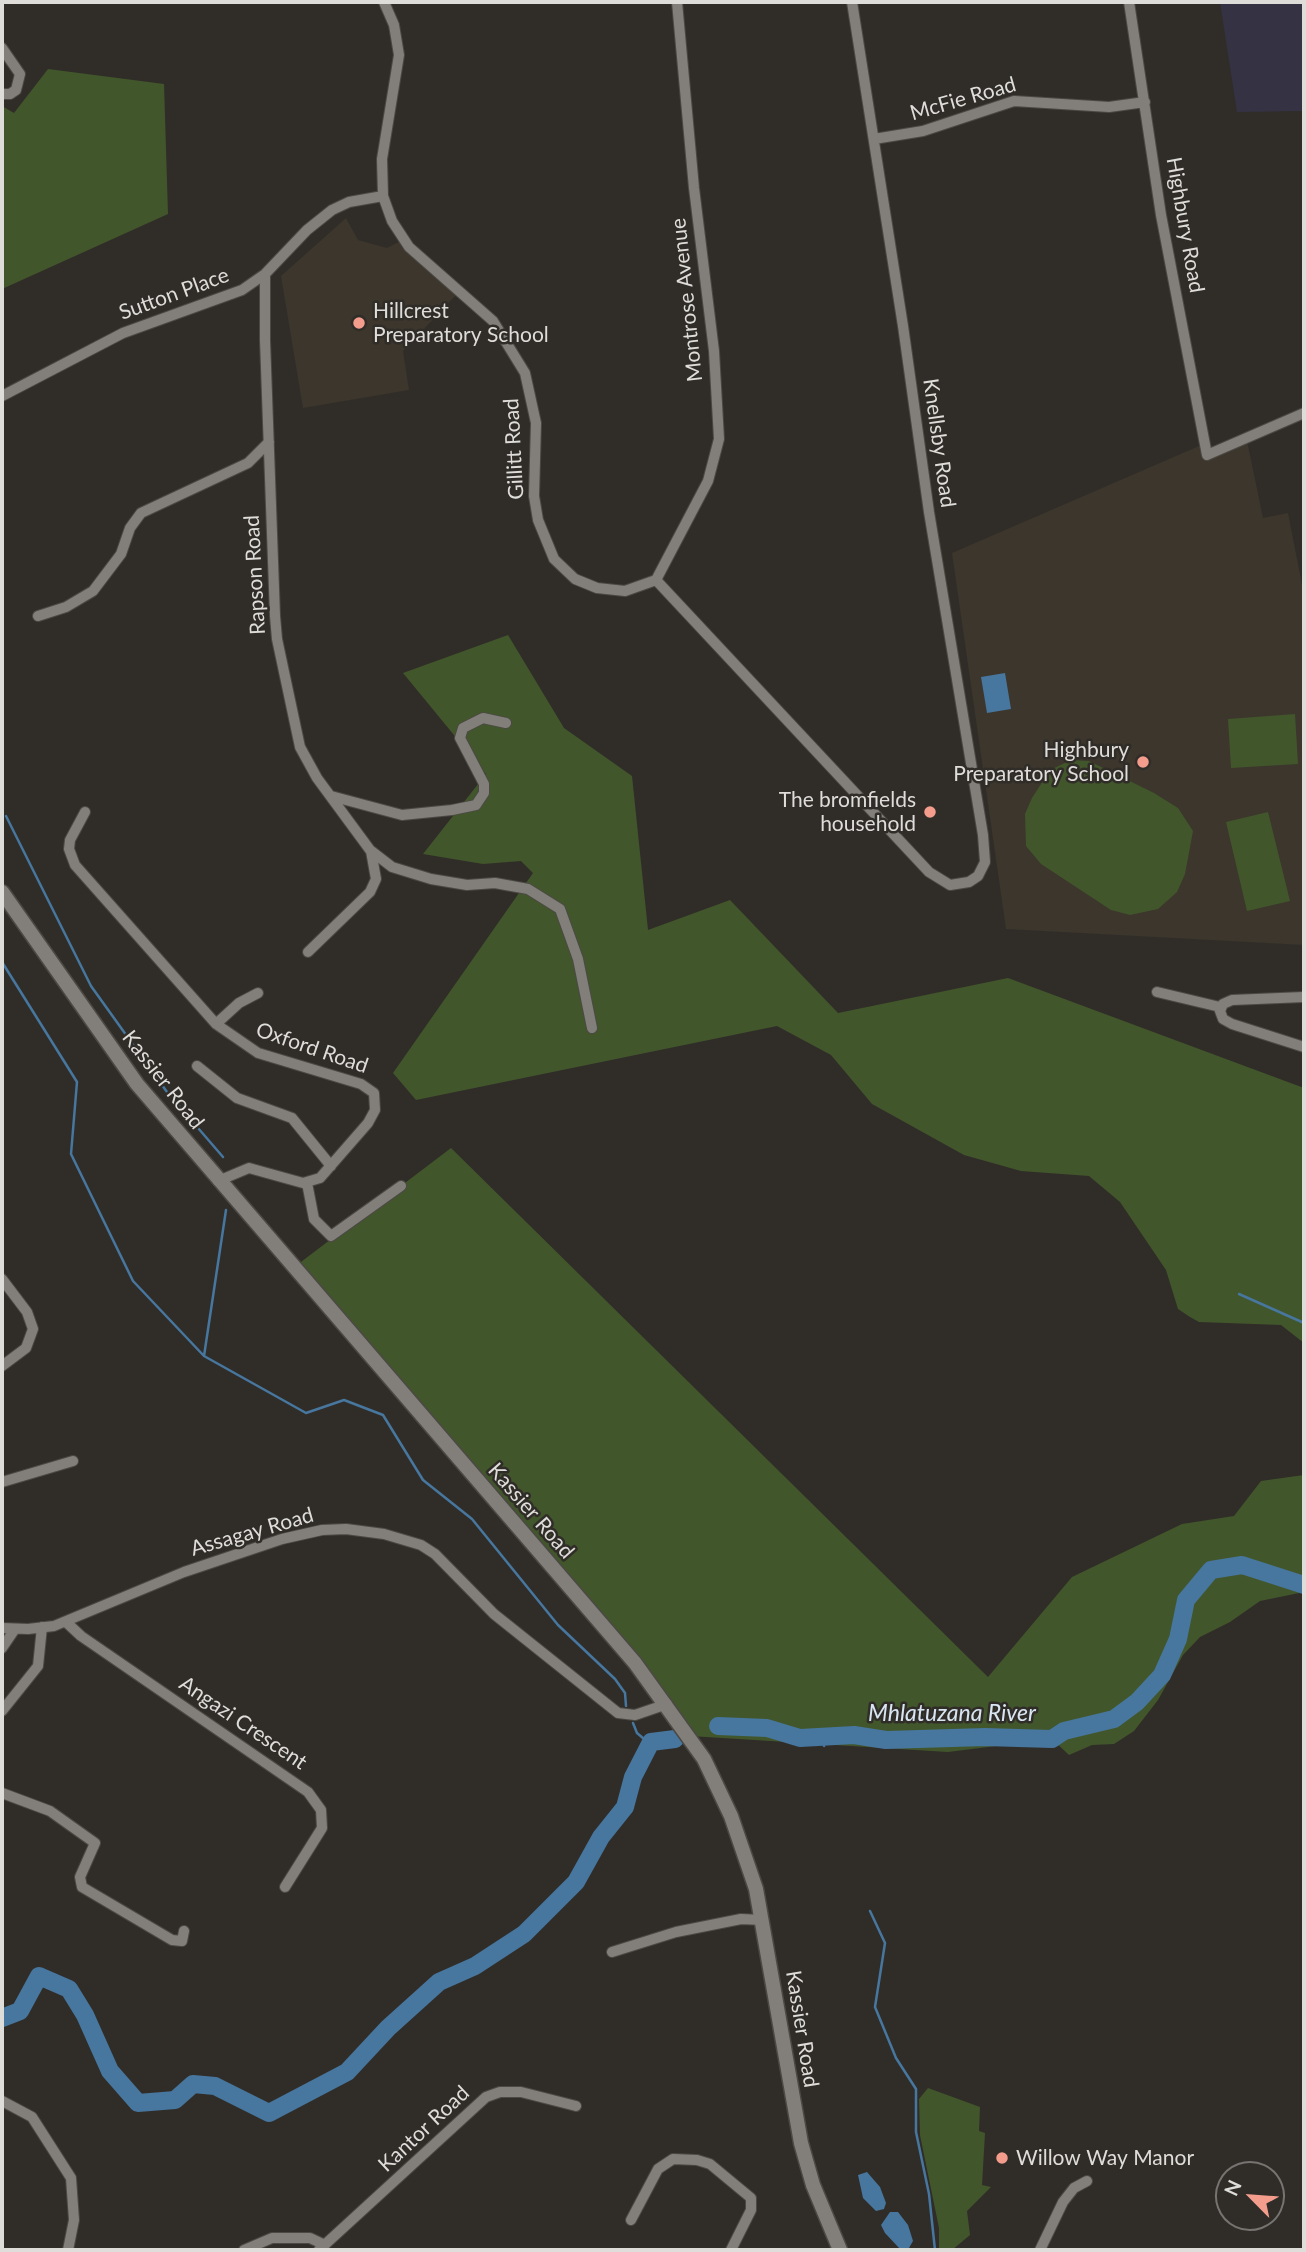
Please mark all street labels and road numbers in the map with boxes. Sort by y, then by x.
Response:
street label: McFie Road [907,72,1019,126]
street label: Highbury Road [1161,155,1209,295]
street label: Montrose Avenue [666,217,708,383]
street label: Sutton Place [116,262,232,326]
street label: Knellsby Road [917,377,961,509]
street label: Gillitt Road [499,398,529,500]
street label: Rapson Road [239,514,271,636]
street label: Oxford Road [253,1017,371,1079]
street label: Kassier Road [117,1026,209,1134]
street label: Kassier Road [483,1458,579,1564]
street label: Assagay Road [188,1502,316,1562]
street label: Angazi Crescent [174,1671,312,1775]
street label: Kassier Road [780,1969,824,2089]
street label: Kantor Road [373,2081,475,2177]

